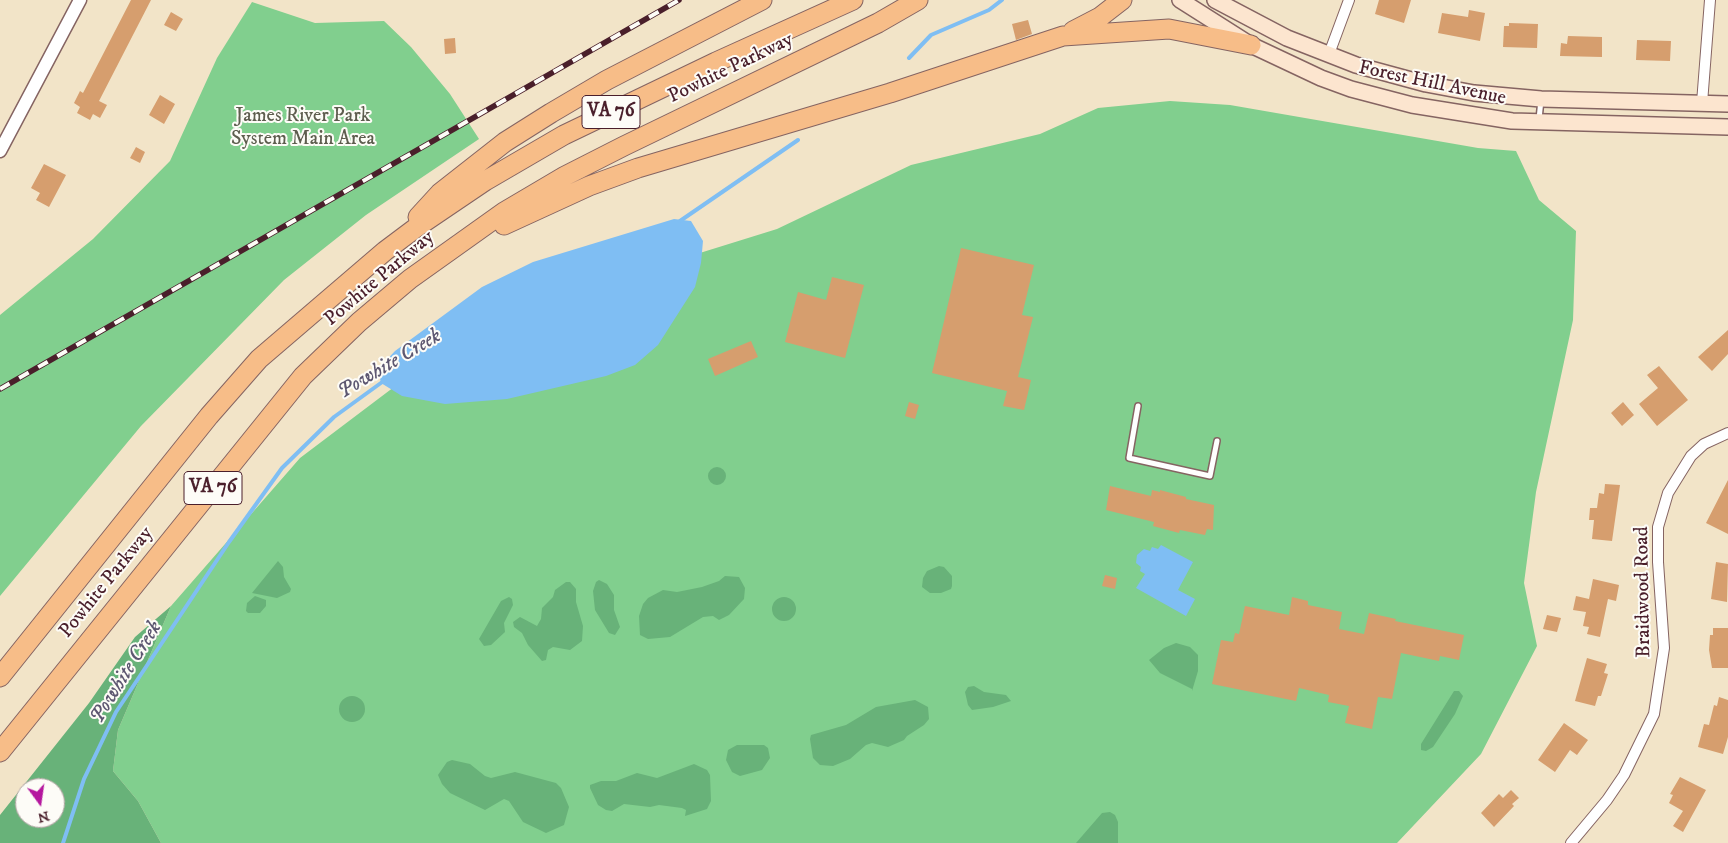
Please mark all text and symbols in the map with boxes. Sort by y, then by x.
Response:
street label: Powhite Parkway [665,28,797,110]
street label: Forest Hill Avenue [1356,57,1508,111]
road number: VA 76 [582,95,640,128]
park label: James River Park System Main Area [231,105,375,152]
street label: Powhite Parkway [320,226,440,332]
water label: Powhite Creek [334,324,446,406]
road number: VA 76 [184,472,242,504]
street label: Powhite Parkway [55,523,159,643]
street label: Braidwood Road [1631,526,1657,658]
water label: Powhite Creek [86,617,168,729]
north arrow [15,778,65,828]
text: N [36,806,51,827]

